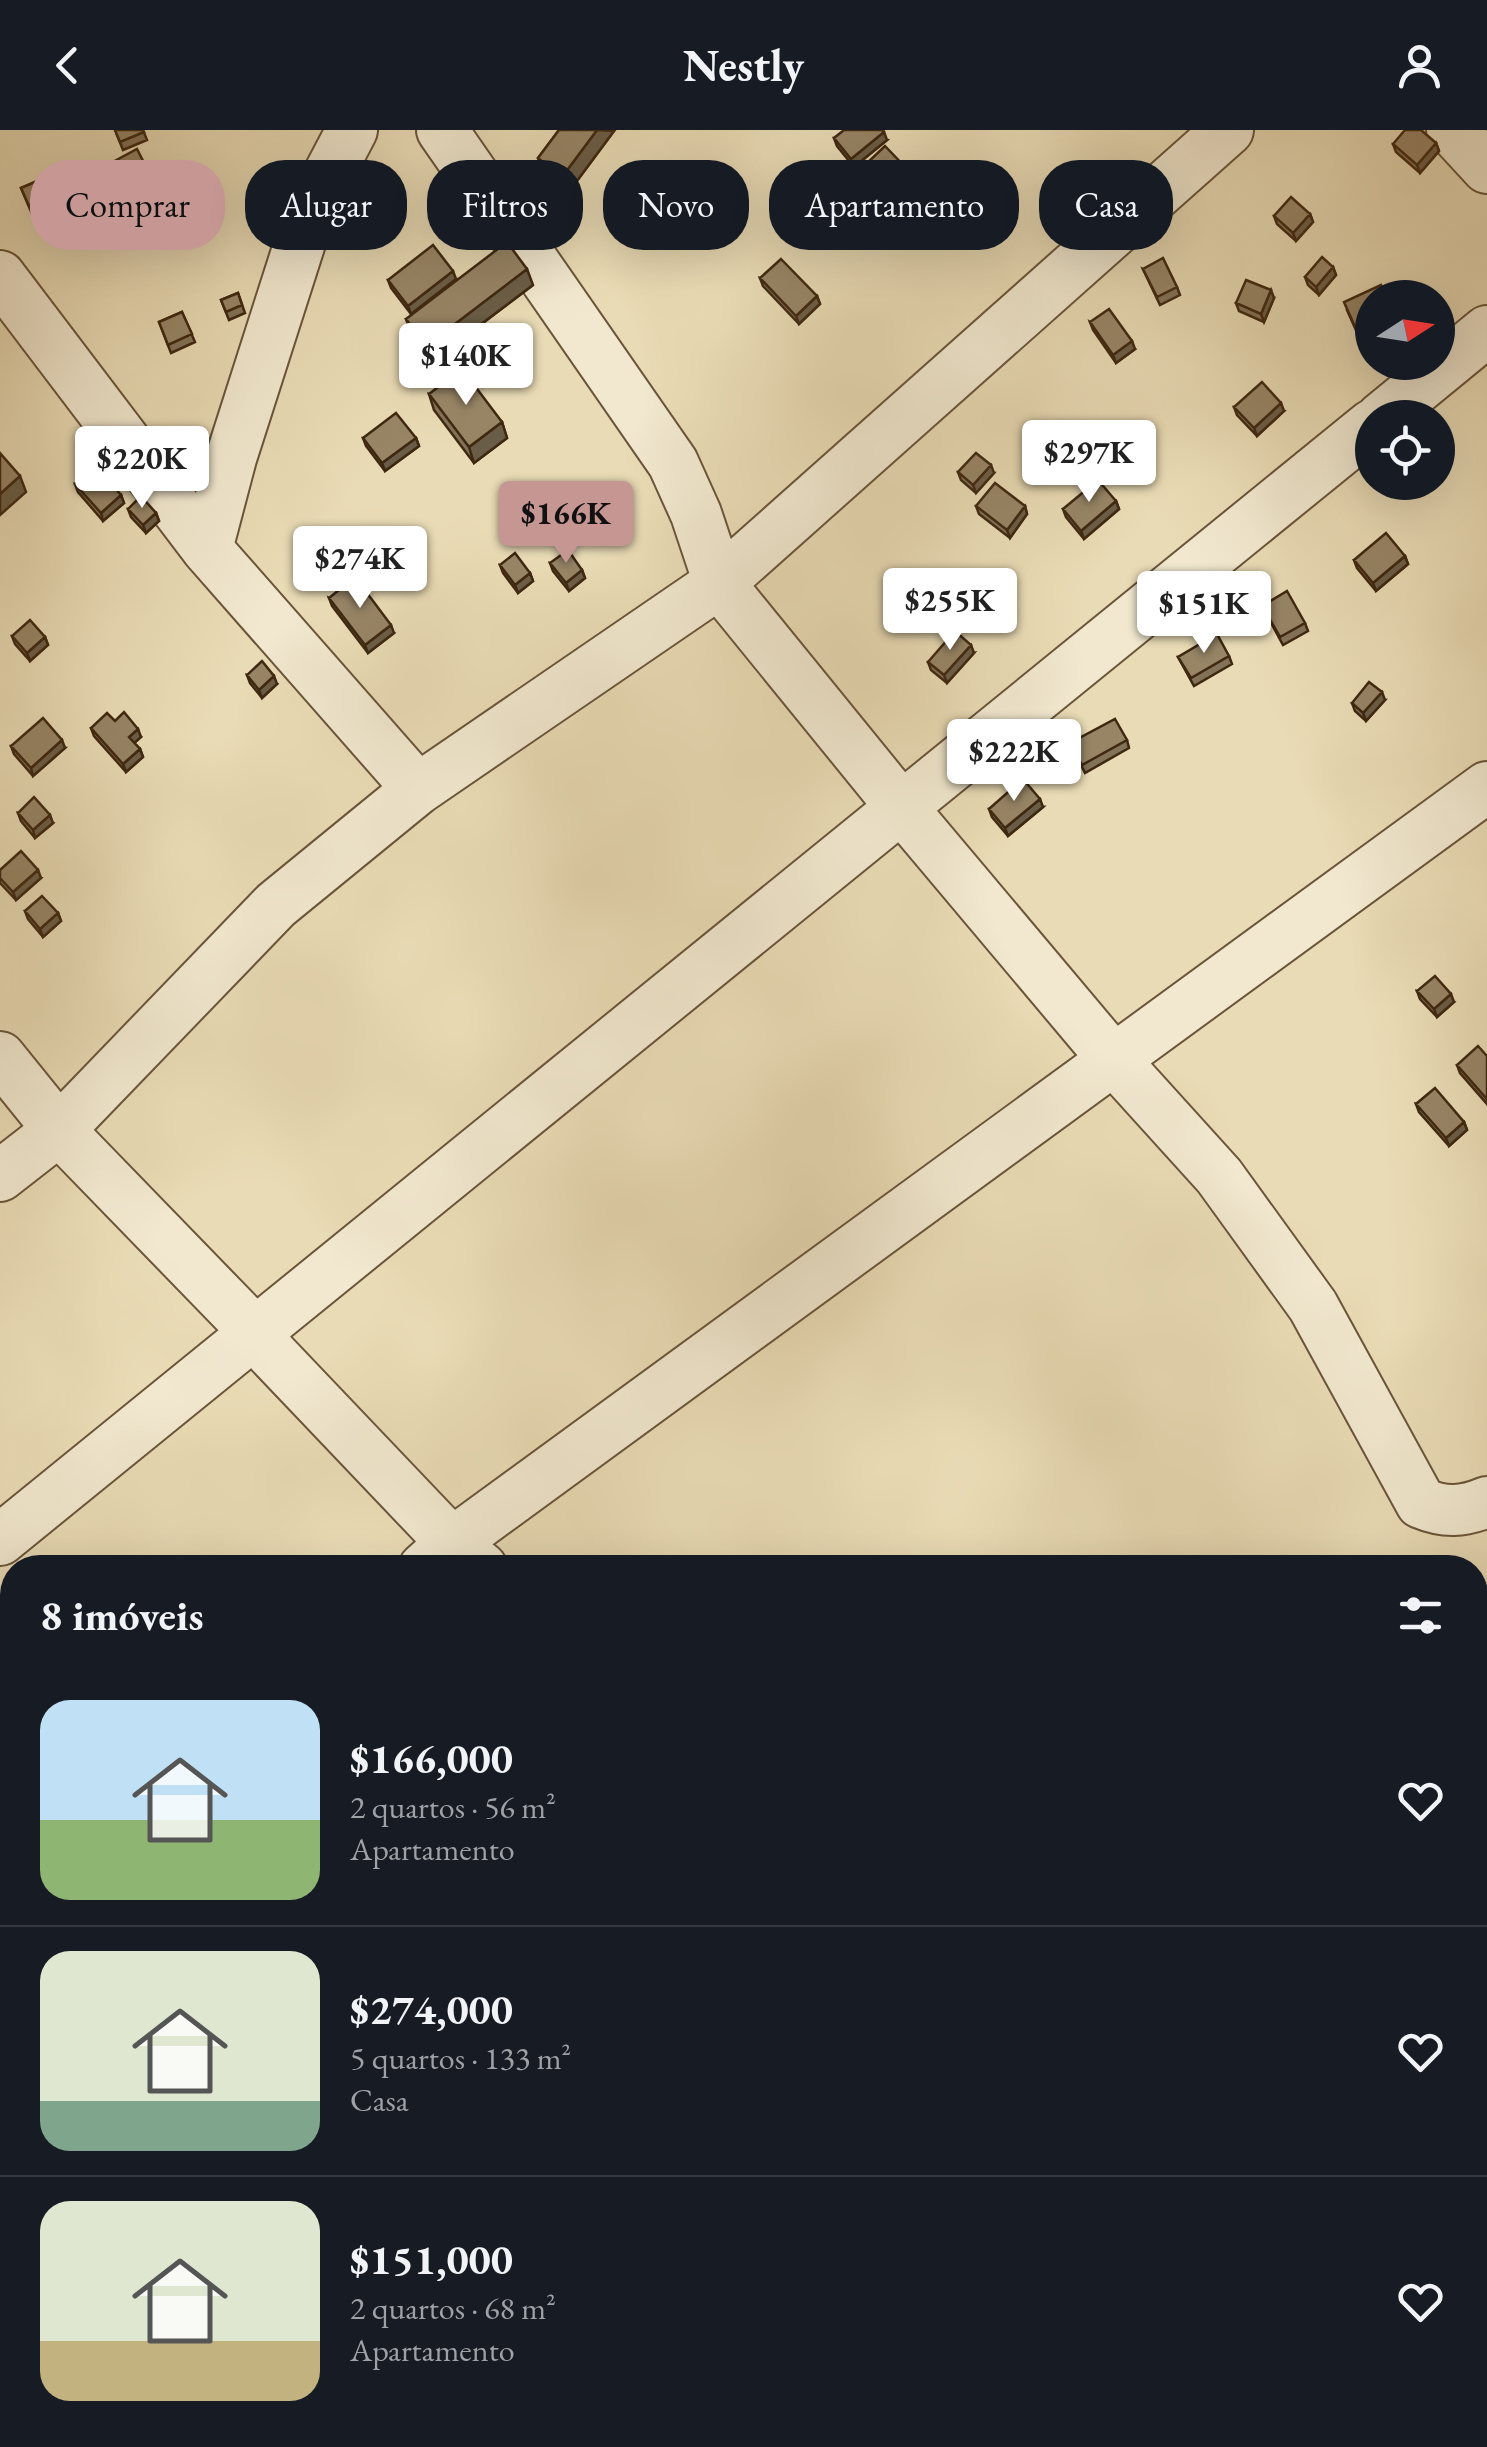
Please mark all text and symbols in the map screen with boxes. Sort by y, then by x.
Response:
text: Nestly [683,36,804,94]
icon: back [40,38,95,93]
icon: person [1392,38,1447,93]
chip: Comprar [30,160,225,250]
chip: Alugar [245,160,407,250]
chip: Filtros [427,160,583,250]
chip: Novo [603,160,749,250]
chip: Apartamento [769,160,1019,250]
chip: Casa [1039,160,1173,250]
north arrow [1355,280,1455,380]
map controls [1355,280,1455,500]
pin: $140K [396,323,536,408]
text: $140K [421,334,511,376]
button: locate [1355,400,1455,500]
pin: $297K [1019,420,1159,505]
pin: $220K [72,426,212,511]
text: $297K [1044,431,1134,473]
text: $220K [97,437,187,479]
pin: $166K [496,481,636,566]
text: $166K [521,492,611,534]
pin: $274K [290,526,430,611]
text: $274K [315,537,405,579]
pin: $255K [880,568,1020,653]
pin: $151K [1134,571,1274,656]
text: $255K [905,579,995,621]
text: $151K [1159,582,1249,624]
pin: $222K [944,719,1084,804]
text: $222K [969,730,1059,772]
text: 8 imóveis [40,1588,204,1643]
icon: filters [1393,1588,1448,1643]
text: $166,000 [350,1731,513,1786]
icon: home [120,1740,240,1860]
icon: heart [1393,1773,1448,1828]
text: 2 quartos · 56 m² [350,1786,556,1828]
text: Apartamento [350,1828,515,1870]
text: $274,000 [350,1982,513,2037]
icon: home [120,1991,240,2111]
icon: heart [1393,2024,1448,2079]
text: 5 quartos · 133 m² [350,2037,571,2079]
text: Casa [350,2079,409,2121]
text: $151,000 [350,2232,513,2287]
icon: home [120,2241,240,2361]
icon: heart [1393,2274,1448,2329]
text: 2 quartos · 68 m² [350,2287,556,2329]
text: Apartamento [350,2329,515,2371]

